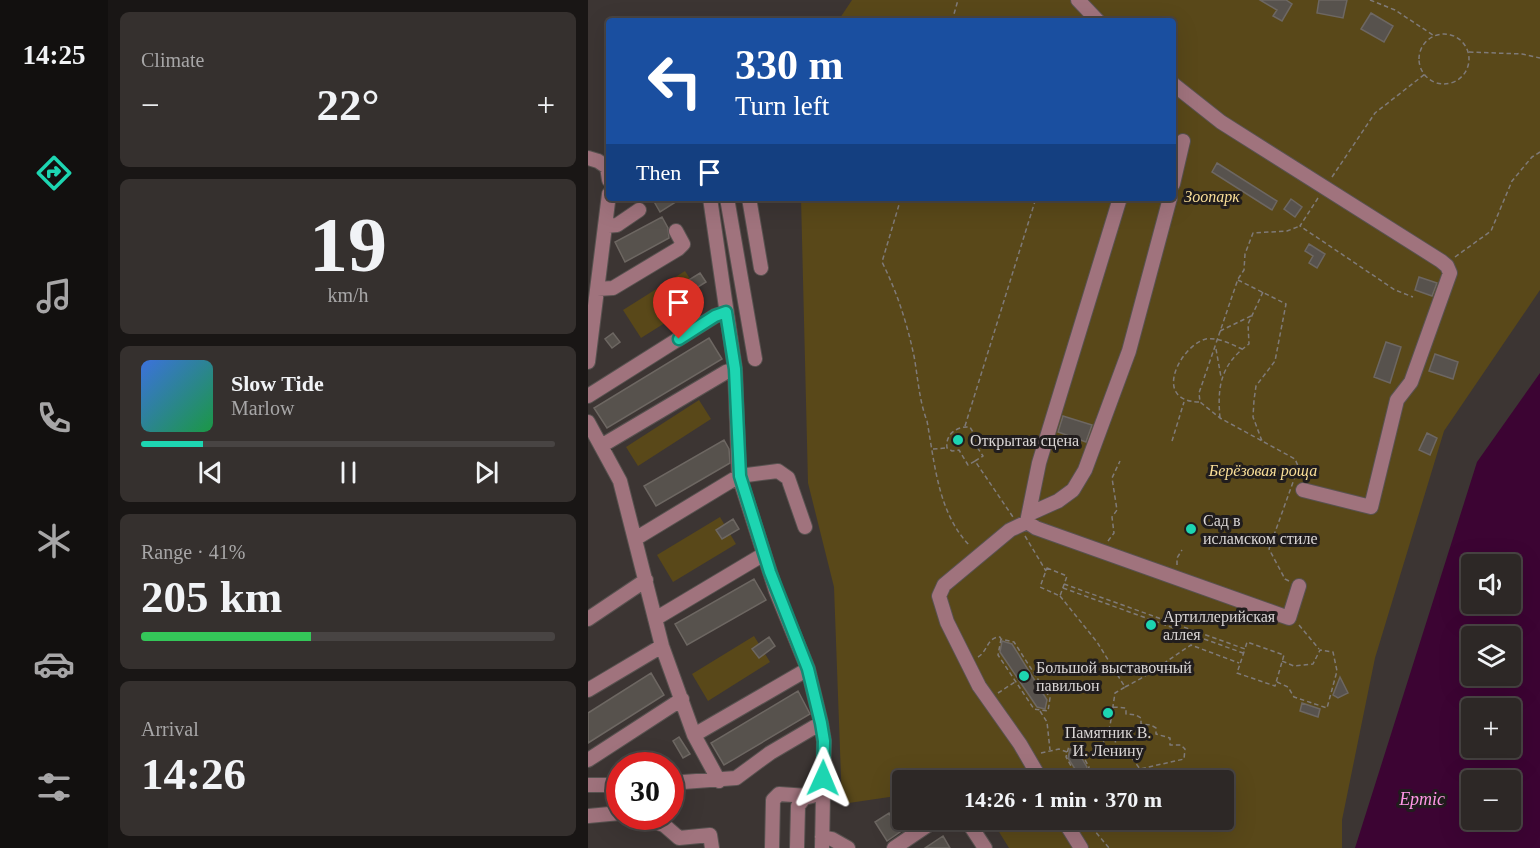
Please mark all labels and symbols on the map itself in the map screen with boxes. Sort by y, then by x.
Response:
park label: Зоопарк [1184,188,1240,206]
pin [653,277,704,339]
place label: Открытая сцена [970,432,1079,450]
marker: Открытая сцена [951,433,965,447]
park label: Берёзовая роща [1208,462,1317,480]
place label: Сад в исламском стиле [1203,512,1318,547]
marker: Сад в исламском стиле [1184,522,1198,536]
place label: Артиллерийская аллея [1163,608,1276,643]
marker: Артиллерийская аллея [1144,618,1158,632]
place label: Большой выставочный павильон [1036,659,1192,694]
marker: Большой выставочный павильон [1017,669,1031,683]
marker: Памятник В. И. Ленину [1101,706,1115,720]
place label: Памятник В. И. Ленину [1065,724,1151,760]
position arrow [791,746,855,810]
speed limit sign: 30 [606,752,684,830]
water label: Ертіс [1398,789,1445,809]

